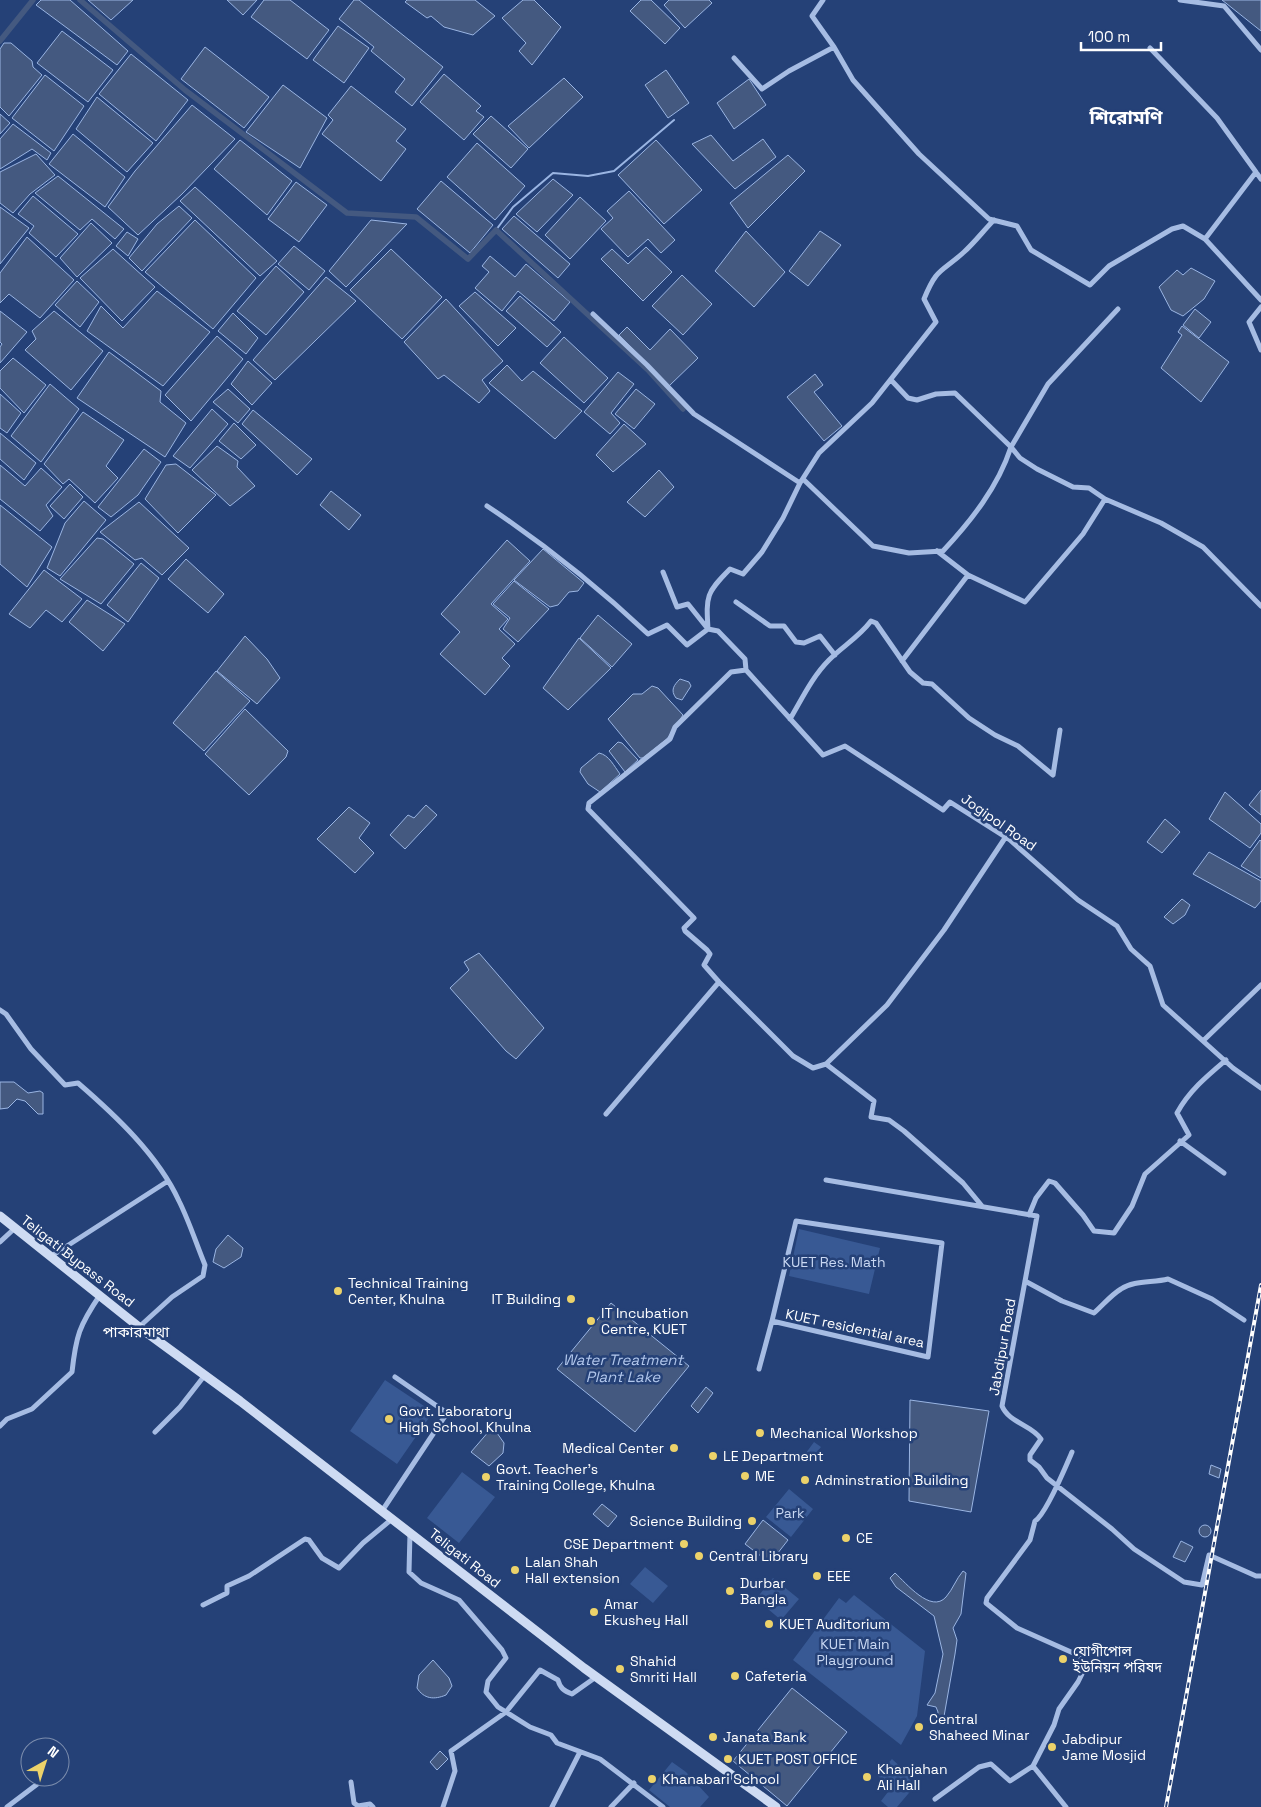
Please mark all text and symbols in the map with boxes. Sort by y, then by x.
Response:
scale bar [1081,20,1161,52]
text: 100 m [1088,27,1130,46]
district label: শিরোমণি [1089,105,1163,130]
street label: Jogipol Road [958,789,1040,855]
street label: Teligati Bypass Road [17,1211,139,1311]
park label: KUET Res. Math [782,1253,886,1271]
place label: Technical Training Center, Khulna [348,1274,468,1308]
marker: Technical Training Center, Khulna [332,1285,344,1297]
place label: IT Building [491,1290,561,1308]
marker: IT Building [565,1293,577,1305]
street label: Jabdipur Road [985,1297,1019,1397]
place label: IT Incubation Centre, KUET [601,1304,689,1338]
street label: KUET residential area [784,1304,926,1352]
marker: IT Incubation Centre, KUET [585,1315,597,1327]
district label: পাকারমাথা [103,1322,170,1341]
water label: Water Treatment Plant Lake [563,1350,685,1386]
place label: Govt. Laboratory High School, Khulna [399,1402,531,1436]
marker: Govt. Laboratory High School, Khulna [383,1413,395,1425]
place label: Mechanical Workshop [770,1424,918,1442]
marker: Mechanical Workshop [754,1427,766,1439]
place label: Medical Center [562,1439,664,1457]
marker: Medical Center [668,1442,680,1454]
place label: LE Department [723,1447,824,1465]
marker: LE Department [707,1450,719,1462]
place label: Govt. Teacher's Training College, Khulna [496,1460,655,1494]
place label: ME [755,1467,775,1485]
marker: ME [739,1470,751,1482]
marker: Govt. Teacher's Training College, Khulna [480,1471,492,1483]
place label: Adminstration Building [815,1471,969,1489]
marker: Adminstration Building [799,1474,811,1486]
park label: Park [775,1504,805,1522]
place label: Science Building [630,1512,742,1530]
marker: Science Building [746,1515,758,1527]
street label: Teligati Road [425,1524,505,1592]
place label: CE [856,1529,873,1547]
marker: CE [840,1532,852,1544]
place label: CSE Department [563,1535,674,1553]
marker: CSE Department [678,1538,690,1550]
place label: Central Library [709,1547,808,1565]
marker: Central Library [693,1550,705,1562]
place label: Lalan Shah Hall extension [525,1553,620,1587]
marker: Lalan Shah Hall extension [509,1564,521,1576]
place label: EEE [827,1567,851,1585]
marker: EEE [811,1570,823,1582]
place label: Durbar Bangla [740,1574,786,1608]
marker: Durbar Bangla [724,1585,736,1597]
place label: Amar Ekushey Hall [604,1595,689,1629]
marker: Amar Ekushey Hall [588,1606,600,1618]
place label: KUET Auditorium [779,1615,890,1633]
marker: KUET Auditorium [763,1618,775,1630]
park label: KUET Main Playground [816,1635,894,1669]
place label: যোগীপোল ইউনিয়ন পরিষদ [1072,1642,1162,1676]
place label: Shahid Smriti Hall [630,1652,697,1686]
marker: যোগীপোল ইউনিয়ন পরিষদ [1057,1653,1069,1665]
marker: Shahid Smriti Hall [614,1663,626,1675]
place label: Cafeteria [745,1667,807,1685]
marker: Cafeteria [729,1670,741,1682]
place label: Central Shaheed Minar [929,1710,1029,1744]
marker: Central Shaheed Minar [913,1721,925,1733]
place label: Janata Bank [723,1728,807,1746]
place label: Jabdipur Jame Mosjid [1062,1730,1146,1764]
marker: Janata Bank [707,1731,719,1743]
north arrow [20,1737,70,1787]
marker: Jabdipur Jame Mosjid [1046,1741,1058,1753]
text: N [44,1742,62,1762]
place label: KUET POST OFFICE [738,1750,858,1768]
marker: KUET POST OFFICE [722,1753,734,1765]
place label: Khanjahan Ali Hall [877,1760,947,1794]
place label: Khanabari School [662,1770,779,1788]
marker: Khanjahan Ali Hall [861,1771,873,1783]
marker: Khanabari School [646,1773,658,1785]

